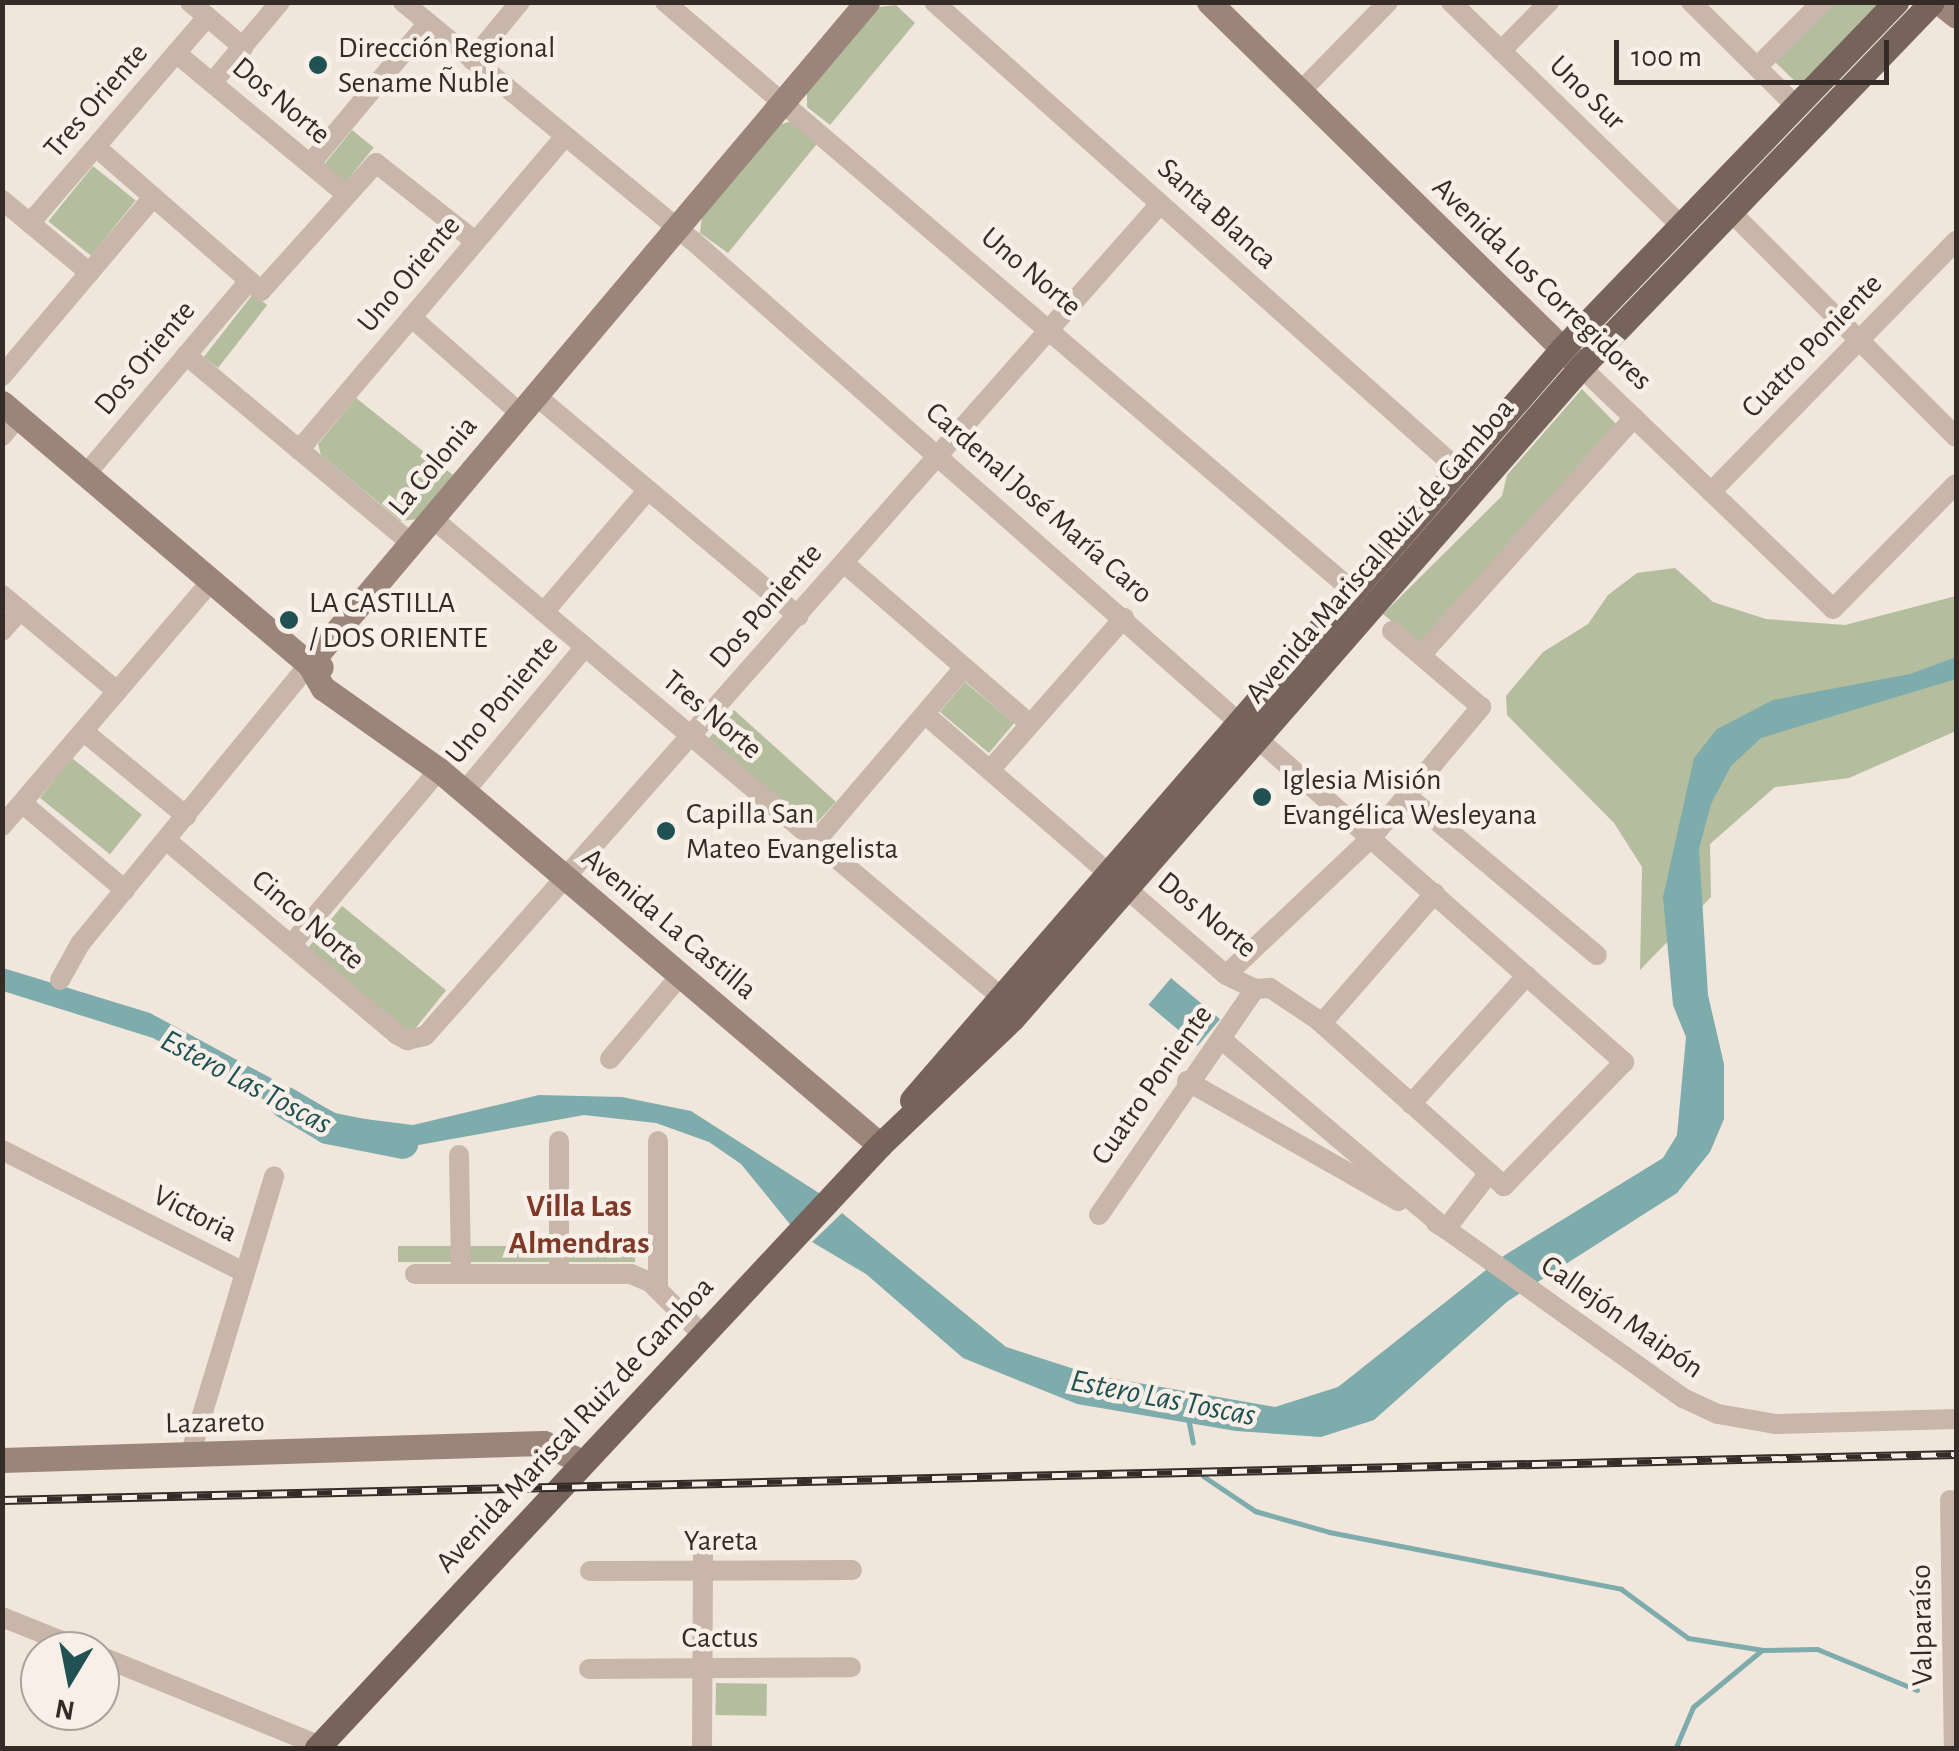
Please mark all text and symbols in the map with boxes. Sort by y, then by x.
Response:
scale bar [1619,20,1894,82]
place label: Dirección Regional Sename Ñuble [338,30,555,100]
street label: Tres Oriente [36,36,156,166]
text: 100 m [1631,42,1702,72]
street label: Uno Sur [1541,48,1633,138]
street label: Dos Norte [225,50,337,152]
marker: Dirección Regional Sename Ñuble [307,54,329,76]
street label: Santa Blanca [1150,151,1284,277]
street label: Avenida Los Corregidores [1425,170,1659,398]
street label: Uno Oriente [350,208,468,340]
street label: Uno Norte [973,220,1089,324]
street label: Cuatro Poniente [1734,266,1890,426]
street label: Dos Oriente [87,293,203,423]
street label: Avenida Mariscal Ruiz de Gamboa [1238,391,1522,711]
street label: Cardenal José María Caro [918,394,1160,612]
street label: La Colonia [381,409,485,523]
street label: Dos Poniente [702,536,830,676]
place label: LA CASTILLA / DOS ORIENTE [309,585,488,656]
marker: LA CASTILLA / DOS ORIENTE [278,609,300,631]
street label: Uno Poniente [438,628,566,772]
street label: Tres Norte [655,663,769,767]
place label: Iglesia Misión Evangélica Wesleyana [1282,762,1537,832]
marker: Iglesia Misión Evangélica Wesleyana [1251,786,1273,808]
place label: Capilla San Mateo Evangelista [686,796,898,866]
marker: Capilla San Mateo Evangelista [655,820,677,842]
street label: Avenida La Castilla [574,840,764,1008]
street label: Cinco Norte [244,862,372,978]
street label: Dos Norte [1150,864,1264,966]
street label: Cuatro Poniente [1084,998,1220,1172]
water label: Estero Las Toscas [154,1021,338,1143]
street label: Victoria [147,1178,243,1250]
district label: Villa Las Almendras [508,1188,650,1263]
street label: Callejón Maipón [1534,1248,1710,1386]
street label: Avenida Mariscal Ruiz de Gamboa [428,1269,722,1581]
water label: Estero Las Toscas [1067,1361,1259,1435]
street label: Lazareto [165,1404,265,1442]
street label: Yareta [684,1523,758,1559]
street label: Valparaíso [1903,1564,1941,1686]
street label: Cactus [682,1620,758,1656]
north arrow [20,1631,120,1731]
text: N [53,1693,77,1724]

